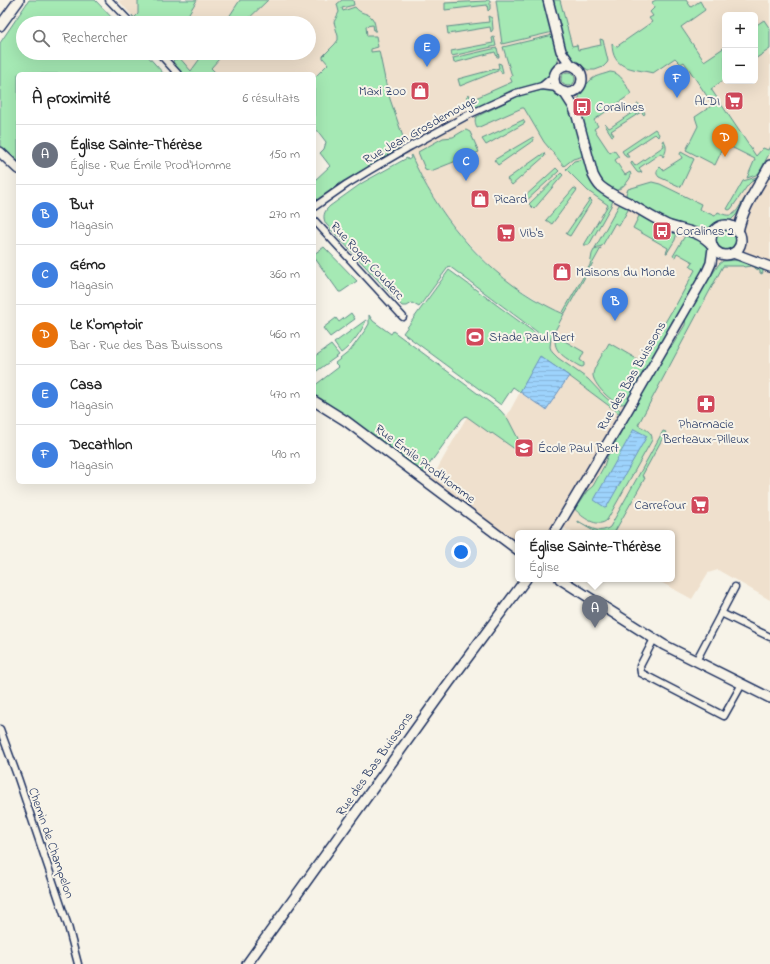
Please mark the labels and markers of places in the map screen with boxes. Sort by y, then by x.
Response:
pin: E [414,34,440,67]
pin: F [664,65,690,98]
shop icon: Maxi Zoo [409,80,431,102]
place label: Maxi Zoo [359,82,406,101]
supermarket icon: ALDI [723,90,745,112]
place label: ALDI [695,92,720,111]
bus stop icon: Coralines [571,96,593,118]
place label: Coralines [596,98,645,117]
pin: D [712,124,738,157]
pin: C [453,148,479,181]
shop icon: Picard [469,188,491,210]
place label: Picard [494,190,528,209]
bus stop icon: Coralines 2 [651,220,673,242]
supermarket icon: Vib's [495,222,517,244]
place label: Coralines 2 [676,222,735,241]
place label: Vib's [519,224,544,243]
shop icon: Maisons du Monde [551,261,573,283]
place label: Maisons du Monde [576,263,675,282]
pin: B [602,288,628,321]
sports icon: Stade Paul Bert [464,326,486,348]
place label: Stade Paul Bert [489,328,575,347]
pharmacy icon: Pharmacie Berteaux-Pilleux [695,393,717,415]
place label: Pharmacie Berteaux-Pilleux [662,415,749,449]
school or university icon: École Paul Bert [513,437,535,459]
place label: École Paul Bert [538,439,619,458]
supermarket icon: Carrefour [689,494,711,516]
place label: Carrefour [635,496,687,515]
pin: A [582,595,608,628]

